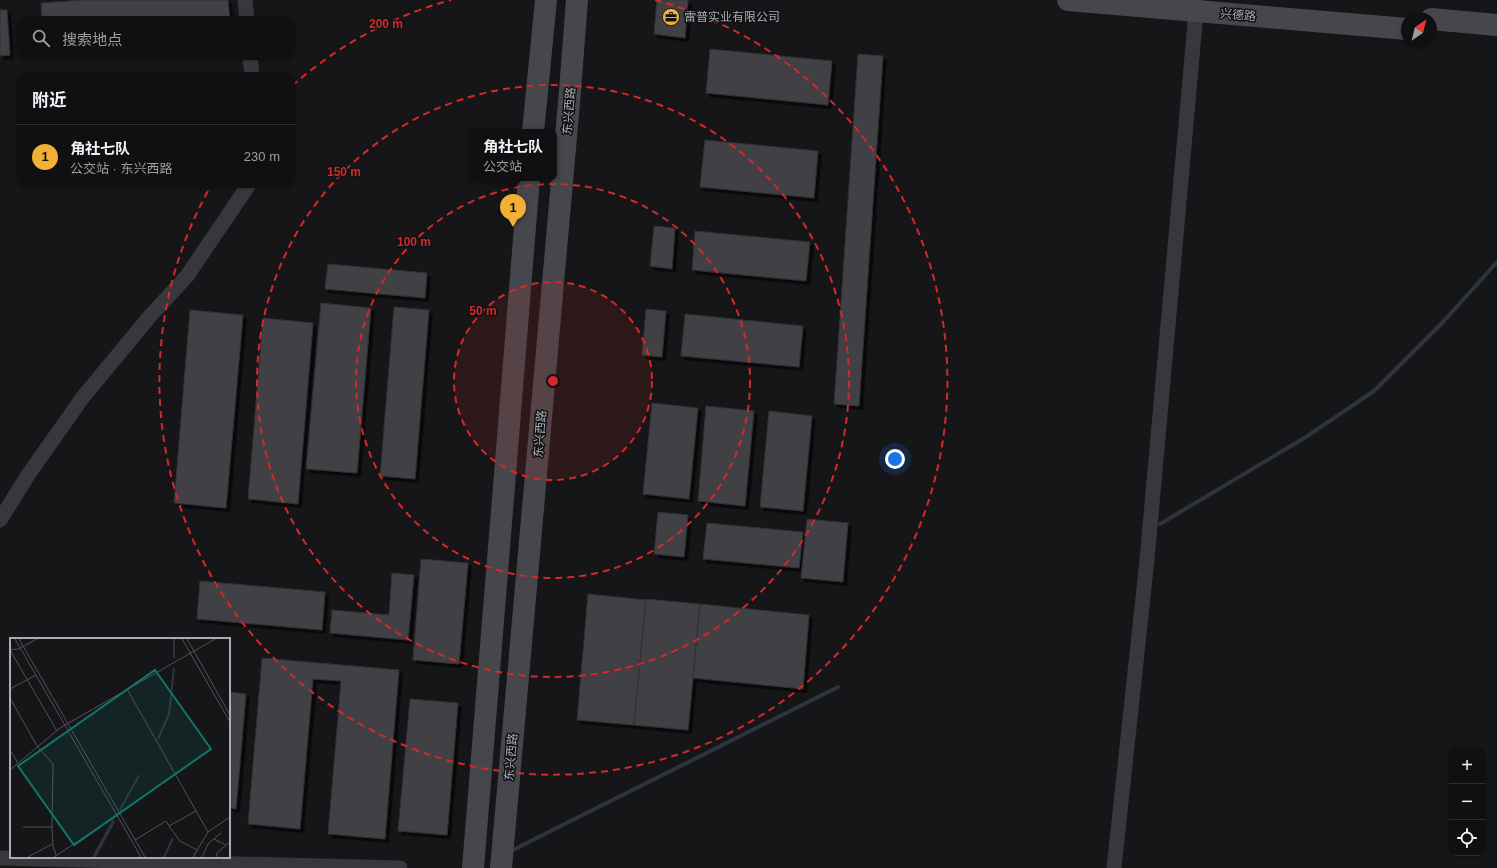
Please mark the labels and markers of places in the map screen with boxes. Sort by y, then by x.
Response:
office icon: 雷普实业有限公司 [661,7,681,27]
place label: 雷普实业有限公司 [684,10,780,24]
pin: 1 [500,194,526,227]
centre of rings [546,374,560,388]

